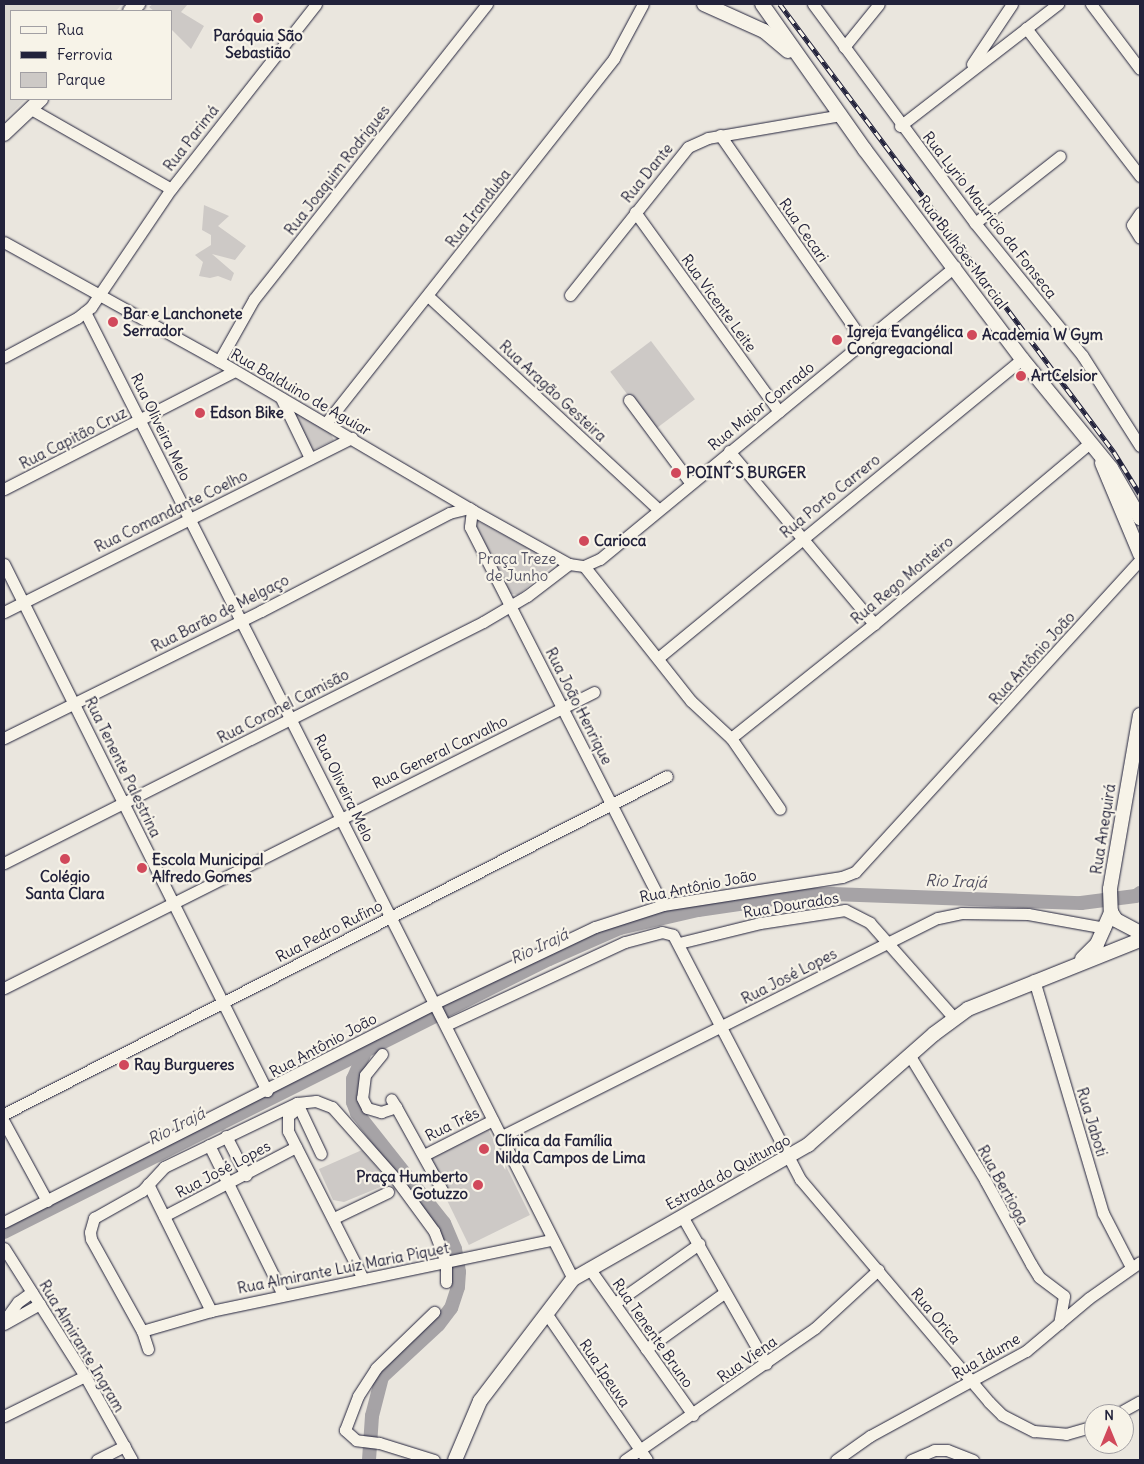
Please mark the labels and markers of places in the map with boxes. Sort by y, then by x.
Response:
marker: Paróquia São Sebastião [252,12,264,24]
place label: Paróquia São Sebastião [213,26,303,61]
place label: Bar e Lanchonete Serrador [123,304,243,339]
marker: Bar e Lanchonete Serrador [107,316,119,328]
place label: Igreja Evangélica Congregacional [847,322,963,357]
place label: Academia W Gym [982,326,1103,344]
marker: Academia W Gym [966,329,978,341]
marker: Igreja Evangélica Congregacional [831,334,843,346]
place label: ArtCelsior [1031,367,1097,385]
marker: ArtCelsior [1015,370,1027,382]
place label: Edson Bike [210,404,284,422]
marker: Edson Bike [194,407,206,419]
place label: POINT´S BURGER [686,464,806,482]
marker: POINT´S BURGER [670,467,682,479]
place label: Carioca [594,532,646,550]
marker: Carioca [578,535,590,547]
place label: Escola Municipal Alfredo Gomes [152,850,263,885]
marker: Colégio Santa Clara [59,853,71,865]
marker: Escola Municipal Alfredo Gomes [136,862,148,874]
place label: Colégio Santa Clara [26,867,104,902]
place label: Ray Burgueres [134,1056,234,1074]
marker: Ray Burgueres [118,1059,130,1071]
place label: Clínica da Família Nilda Campos de Lima [495,1131,645,1166]
marker: Clínica da Família Nilda Campos de Lima [477,1142,491,1156]
place label: Praça Humberto Gotuzzo [356,1167,468,1202]
marker: Praça Humberto Gotuzzo [472,1179,484,1191]

